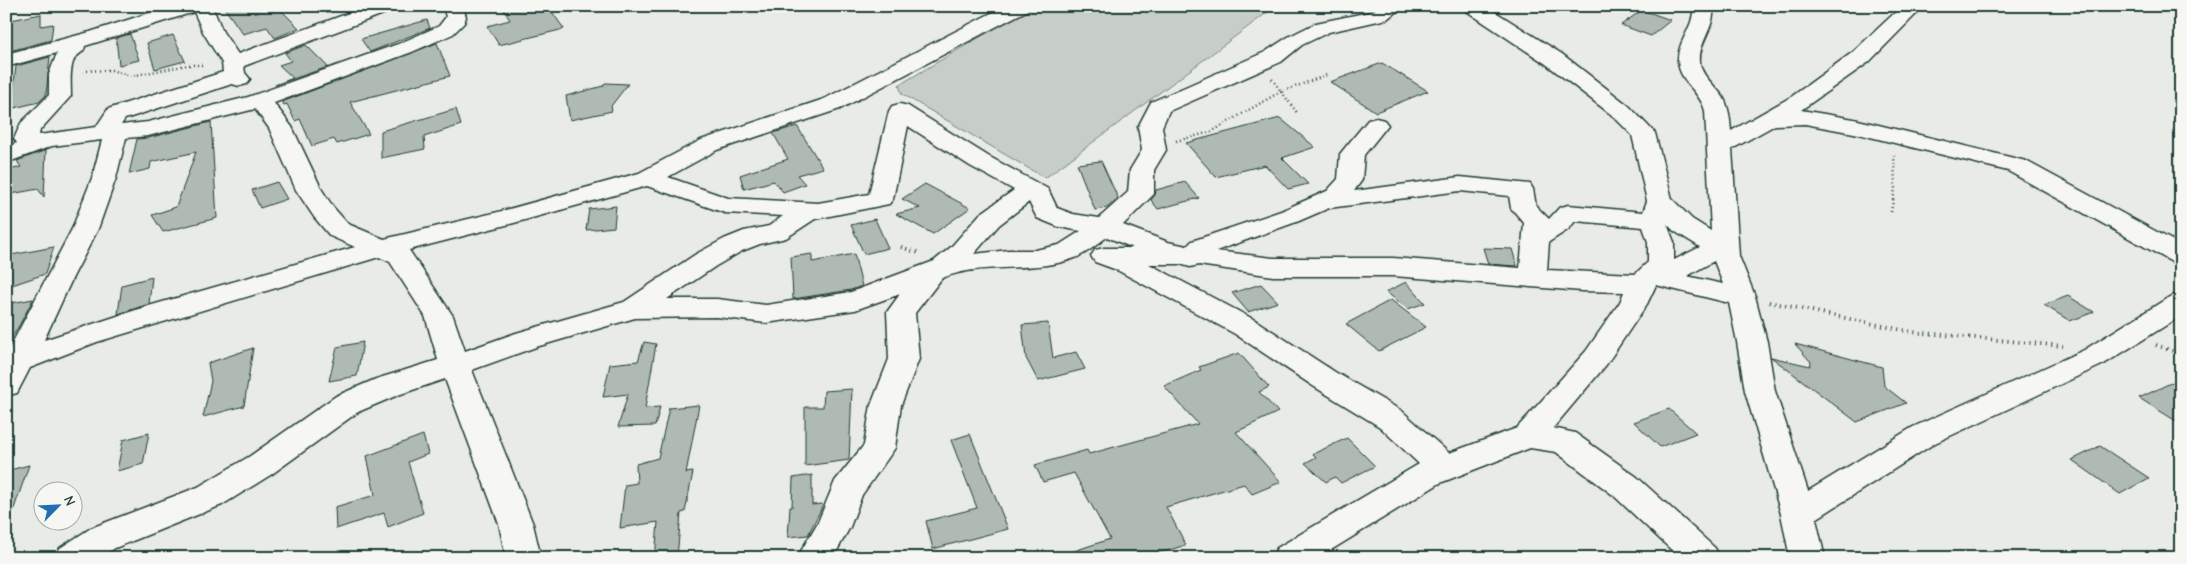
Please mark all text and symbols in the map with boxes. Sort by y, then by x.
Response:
north arrow [32,482,82,532]
text: N [60,493,79,509]

